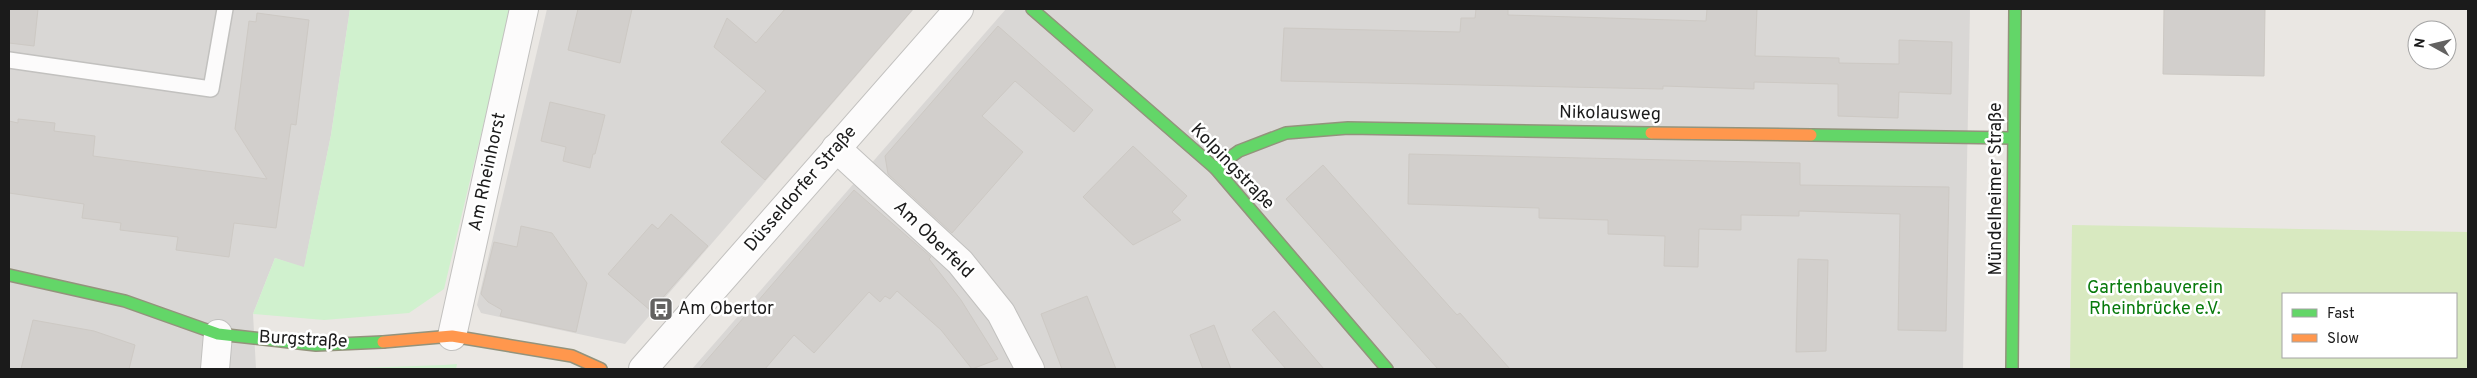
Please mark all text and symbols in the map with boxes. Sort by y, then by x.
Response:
north arrow [2407,20,2457,70]
text: N [2411,37,2430,50]
street label: Nikolausweg [1559,102,1661,126]
street label: Mündelheimer Straße [1985,102,2008,276]
street label: Am Rheinhorst [464,111,512,233]
street label: Kolpingstraße [1185,119,1279,215]
street label: Düsseldorfer Straße [740,121,862,257]
street label: Am Oberfeld [888,196,978,284]
park label: Gartenbauverein Rheinbrücke e.V. [2087,277,2223,321]
legend [2282,293,2457,358]
bus stop icon: Am Obertor [648,296,674,322]
place label: Am Obertor [678,298,774,321]
text: Fast [2327,305,2355,324]
street label: Burgstraße [258,326,348,354]
text: Slow [2327,330,2359,349]

